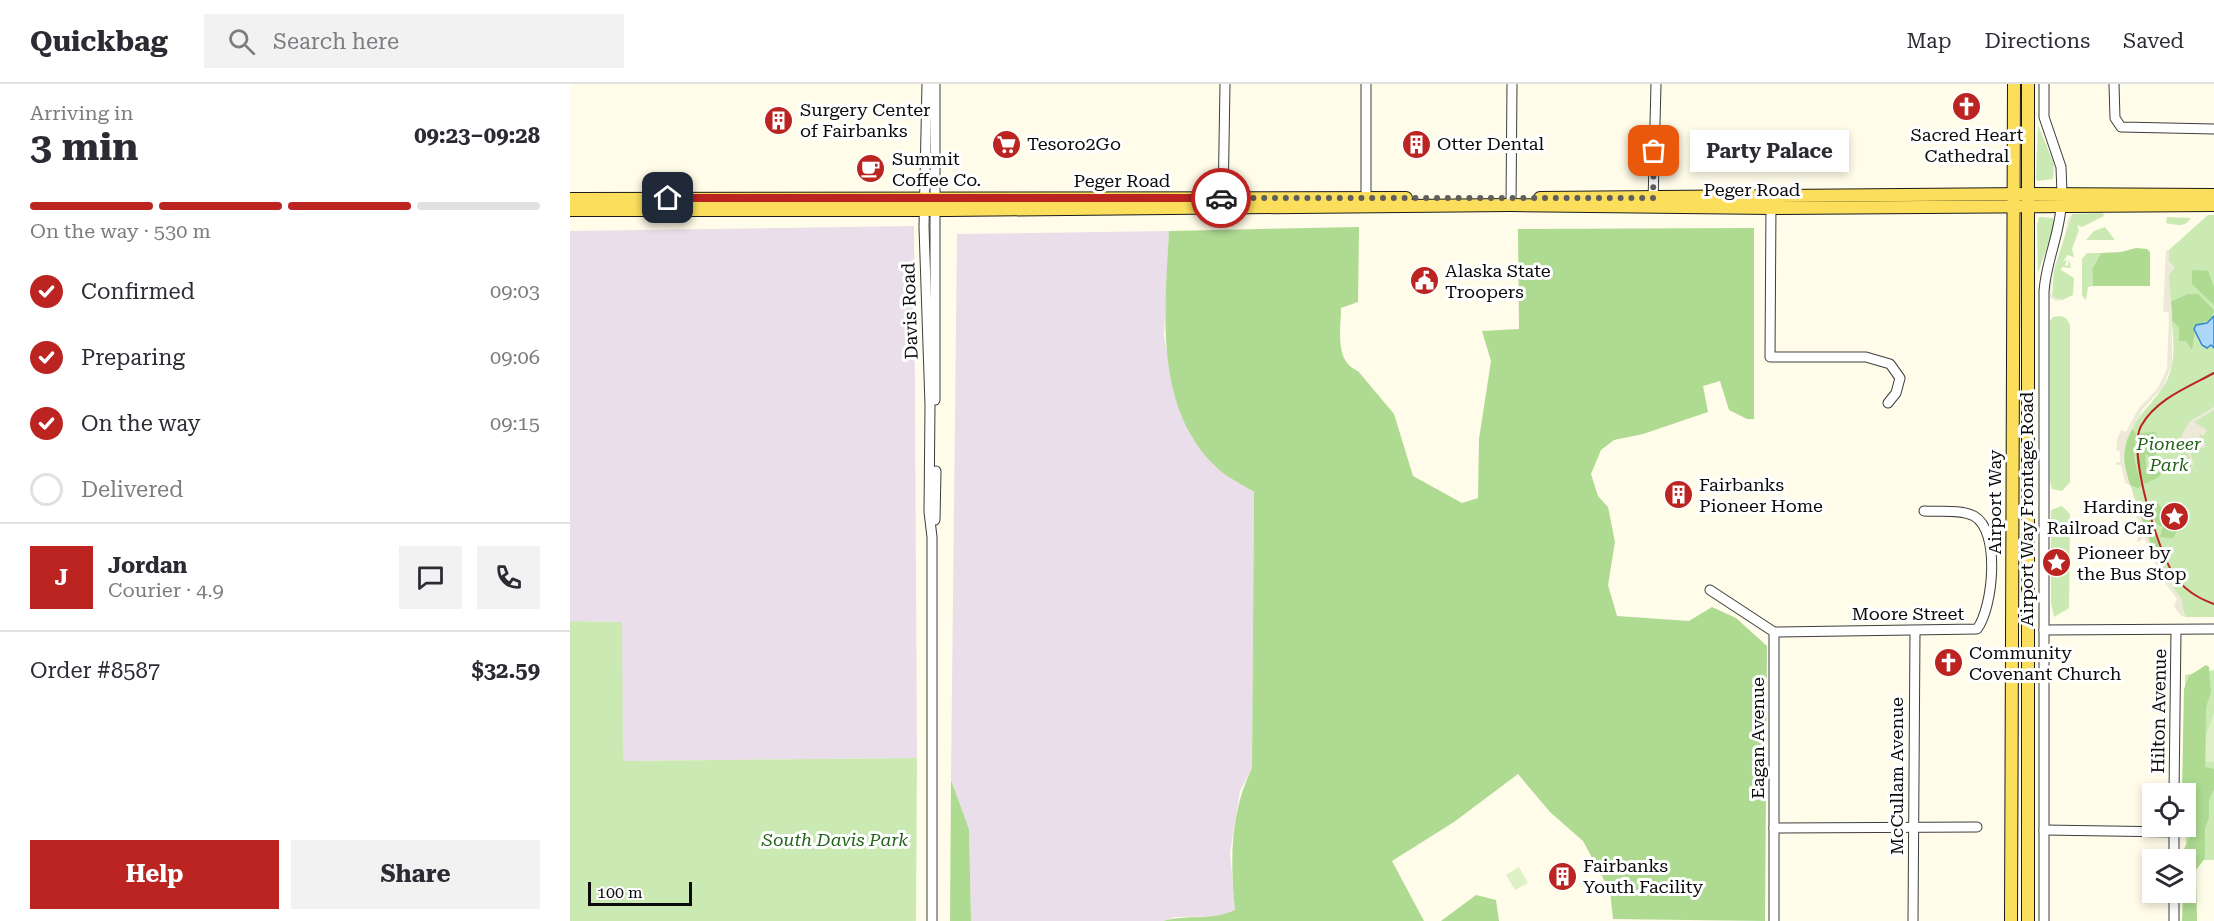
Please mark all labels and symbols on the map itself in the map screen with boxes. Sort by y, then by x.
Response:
church icon: Sacred Heart Cathedral [1951,90,1983,122]
place label: Surgery Center of Fairbanks [800,99,930,141]
building icon: Surgery Center of Fairbanks [763,104,795,136]
place label: Sacred Heart Cathedral [1911,124,2024,166]
pin [1628,125,1679,176]
supermarket icon: Tesoro2Go [990,128,1022,160]
building icon: Otter Dental [1400,128,1432,160]
callout: Party Palace [1690,130,1849,172]
place label: Tesoro2Go [1027,133,1121,154]
place label: Otter Dental [1437,133,1545,154]
place label: Summit Coffee Co. [892,148,981,190]
cafe icon: Summit Coffee Co. [855,153,887,185]
courier [1191,168,1251,228]
street label: Peger Road [1074,170,1171,191]
pin [642,172,693,223]
street label: Peger Road [1704,179,1801,200]
place label: Alaska State Troopers [1445,260,1551,302]
street label: Davis Road [897,262,922,360]
public building icon: Alaska State Troopers [1408,265,1440,297]
street label: Airport Way Frontage Road [2016,391,2037,626]
park label: Pioneer Park [2136,433,2202,475]
street label: Airport Way [1984,449,2005,554]
place label: Fairbanks Pioneer Home [1699,474,1823,516]
building icon: Fairbanks Pioneer Home [1662,479,1694,511]
place label: Harding Railroad Car [2047,496,2155,538]
place icon: Harding Railroad Car [2159,501,2191,533]
place label: Pioneer by the Bus Stop [2077,542,2186,584]
place icon: Pioneer by the Bus Stop [2040,547,2072,579]
street label: Moore Street [1852,603,1964,624]
place label: Community Covenant Church [1969,642,2122,684]
church icon: Community Covenant Church [1932,647,1964,679]
street label: Hilton Avenue [2147,648,2170,773]
street label: Eagan Avenue [1747,677,1768,799]
street label: McCullam Avenue [1886,697,1907,855]
park label: South Davis Park [761,829,908,850]
place label: Fairbanks Youth Facility [1583,855,1704,897]
building icon: Fairbanks Youth Facility [1546,860,1578,892]
scale bar [588,879,692,906]

